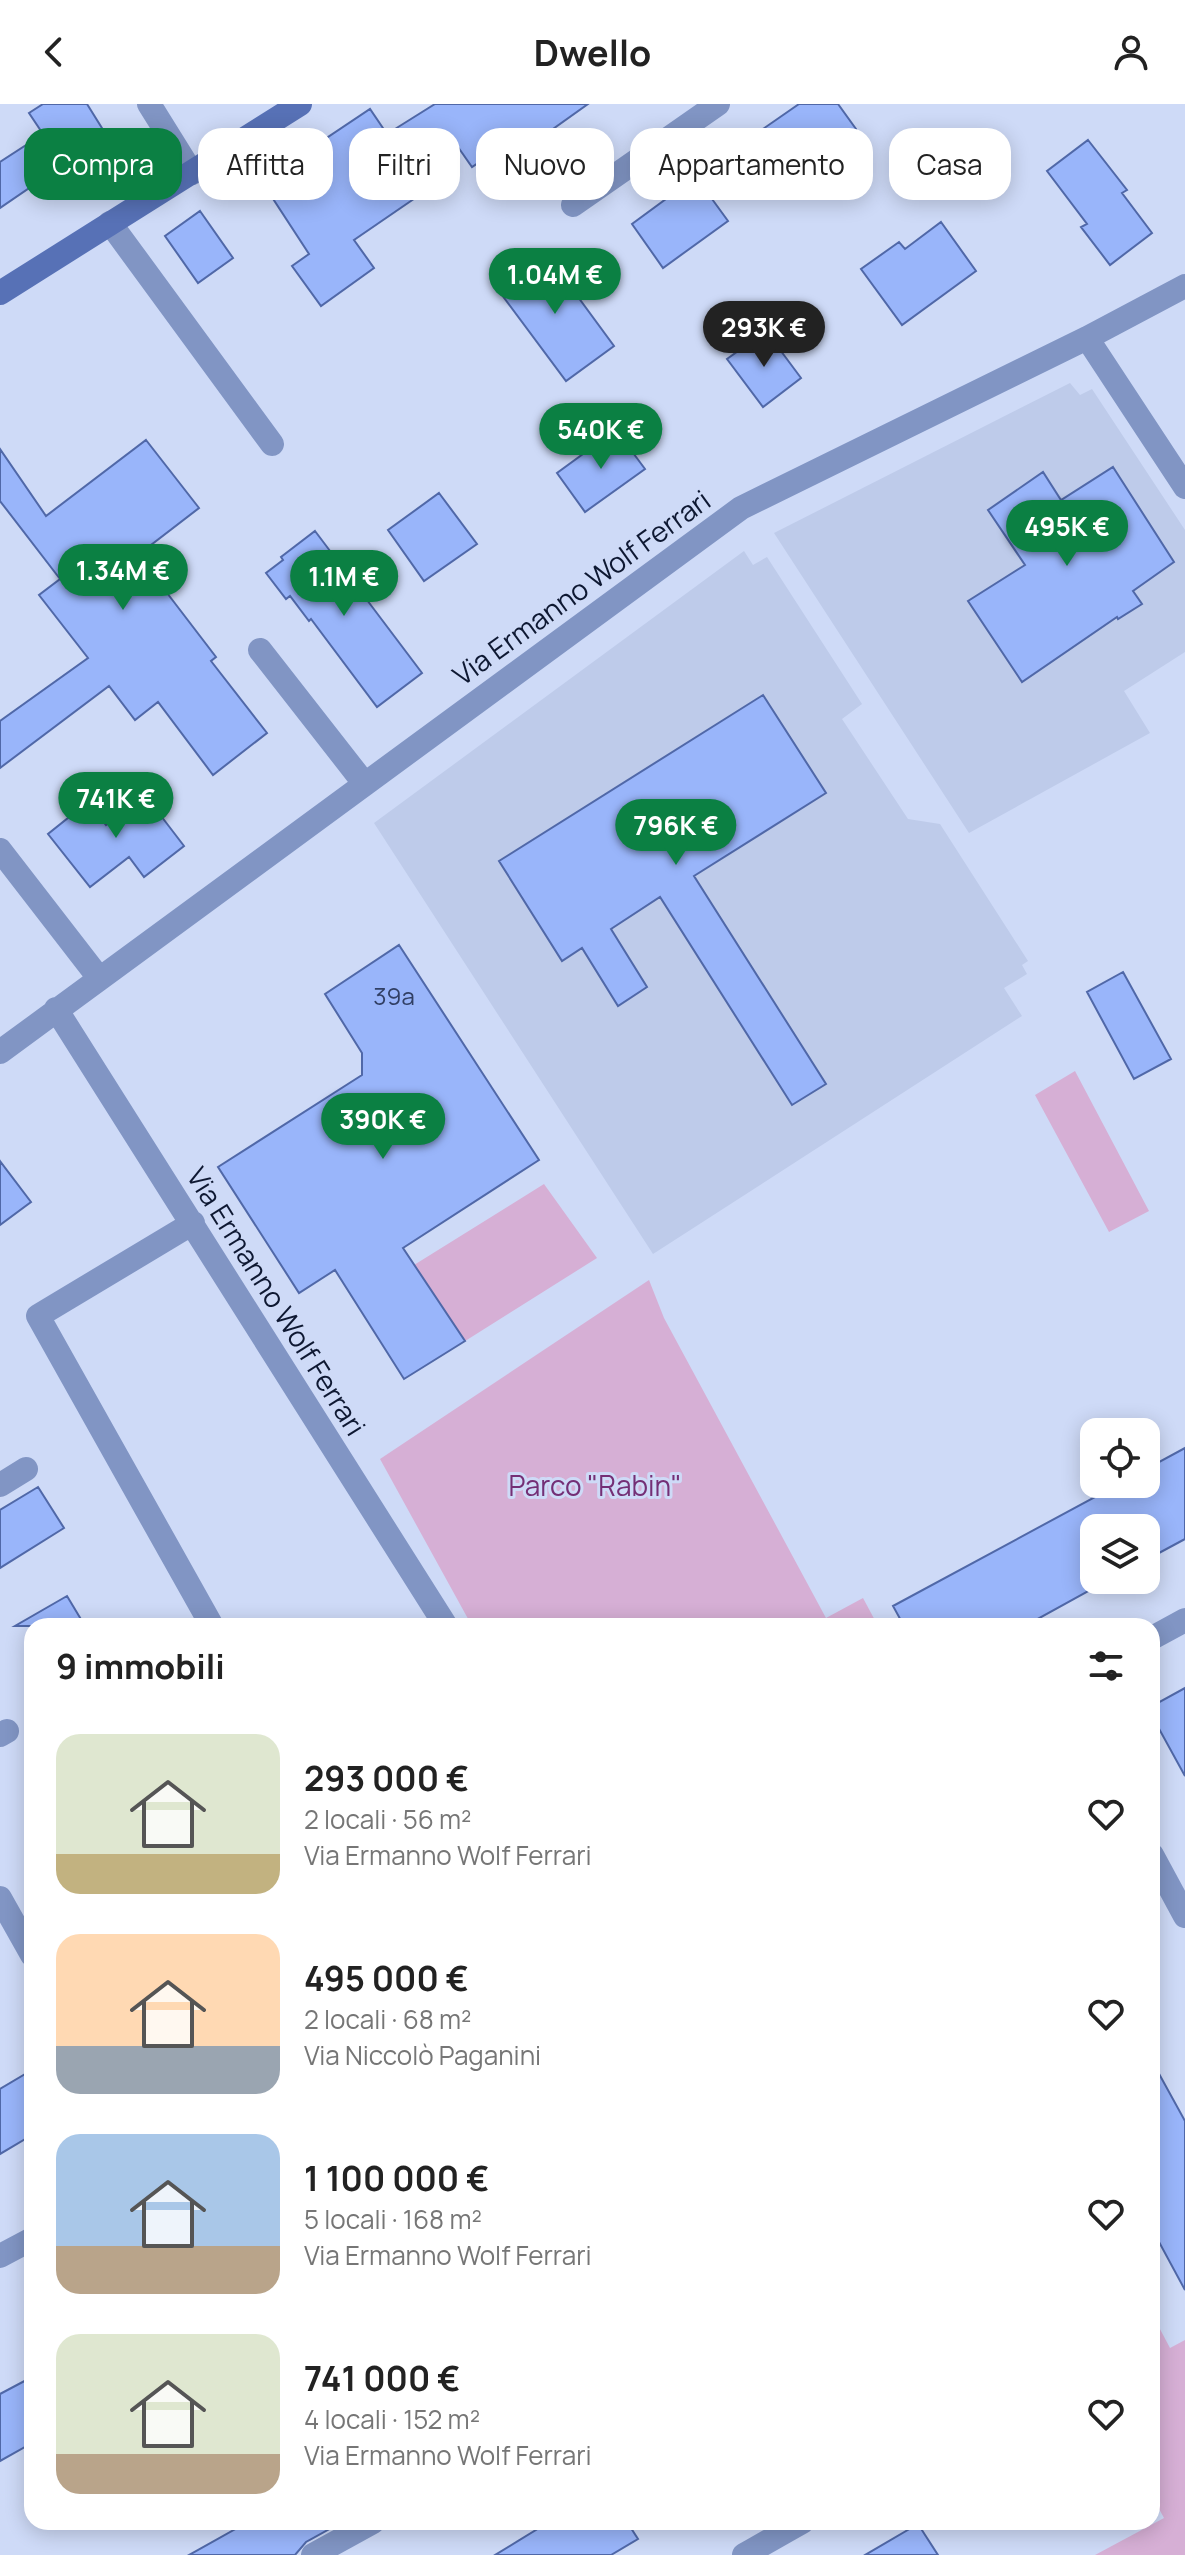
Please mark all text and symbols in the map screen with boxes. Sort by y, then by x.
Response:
text: Dwello [534,28,651,77]
icon: back [32,30,76,74]
icon: person [1109,30,1153,74]
chip: Compra [24,128,182,200]
chip: Affitta [198,128,333,200]
chip: Filtri [349,128,460,200]
chip: Nuovo [476,128,614,200]
chip: Appartamento [630,128,873,200]
chip: Casa [889,128,1011,200]
pin: 1.04M € [481,248,629,316]
text: 1.04M € [507,256,603,292]
pin: 293K € [699,301,829,369]
text: 293K € [721,309,807,345]
pin: 540K € [536,403,666,471]
text: 540K € [557,411,645,447]
street label: Via Ermanno Wolf Ferrari [445,481,717,693]
pin: 495K € [1002,500,1132,568]
text: 495K € [1024,508,1110,544]
pin: 1.34M € [49,544,197,612]
pin: 1.1M € [279,550,409,618]
text: 1.34M € [76,552,170,588]
text: 1.1M € [308,558,380,594]
pin: 741K € [51,772,181,840]
text: 741K € [76,780,156,816]
pin: 796K € [611,799,741,867]
text: 796K € [633,807,719,843]
house number: 39a [373,979,415,1012]
pin: 390K € [318,1093,448,1161]
text: 390K € [339,1101,427,1137]
street label: Via Ermanno Wolf Ferrari [179,1160,375,1442]
map controls [1080,1418,1160,1594]
button: locate [1080,1418,1160,1498]
park label: Parco "Rabin" [508,1466,682,1504]
button: layers [1080,1514,1160,1594]
text: 9 immobili [56,1643,225,1689]
icon: filters [1084,1644,1128,1688]
text: 293 000 € [304,1755,469,1801]
icon: home [120,1766,216,1862]
icon: heart [1084,1792,1128,1836]
text: 2 locali · 56 m² [304,1801,471,1837]
text: Via Ermanno Wolf Ferrari [304,1837,592,1873]
text: 495 000 € [304,1955,469,2001]
icon: home [120,1966,216,2062]
icon: heart [1084,1992,1128,2036]
text: 2 locali · 68 m² [304,2001,472,2037]
text: Via Niccolò Paganini [304,2037,541,2073]
text: 1 100 000 € [304,2155,489,2201]
icon: home [120,2166,216,2262]
icon: heart [1084,2192,1128,2236]
text: 5 locali · 168 m² [304,2201,482,2237]
text: Via Ermanno Wolf Ferrari [304,2237,592,2273]
text: 741 000 € [304,2355,460,2401]
icon: home [120,2366,216,2462]
icon: heart [1084,2392,1128,2436]
text: 4 locali · 152 m² [304,2401,480,2437]
text: Via Ermanno Wolf Ferrari [304,2437,592,2473]

